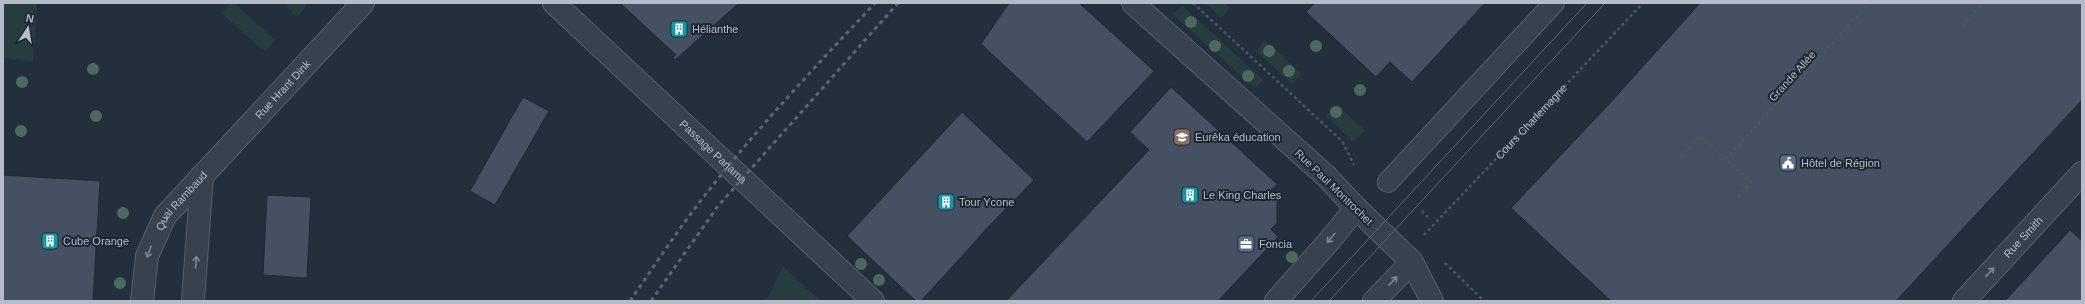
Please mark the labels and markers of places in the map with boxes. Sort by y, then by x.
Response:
building icon: Hélianthe [669,19,689,39]
place label: Hélianthe [692,23,738,35]
school or university icon: Eurêka éducation [1172,127,1192,147]
place label: Eurêka éducation [1195,131,1281,143]
public building icon: Hôtel de Région [1778,153,1798,173]
place label: Hôtel de Région [1801,157,1880,169]
building icon: Le King Charles [1180,185,1200,205]
place label: Le King Charles [1203,189,1282,201]
building icon: Tour Ycone [936,192,956,212]
place label: Tour Ycone [959,196,1014,208]
building icon: Cube Orange [40,231,60,251]
office icon: Foncia [1236,234,1256,254]
place label: Cube Orange [63,235,129,247]
place label: Foncia [1259,238,1293,250]

